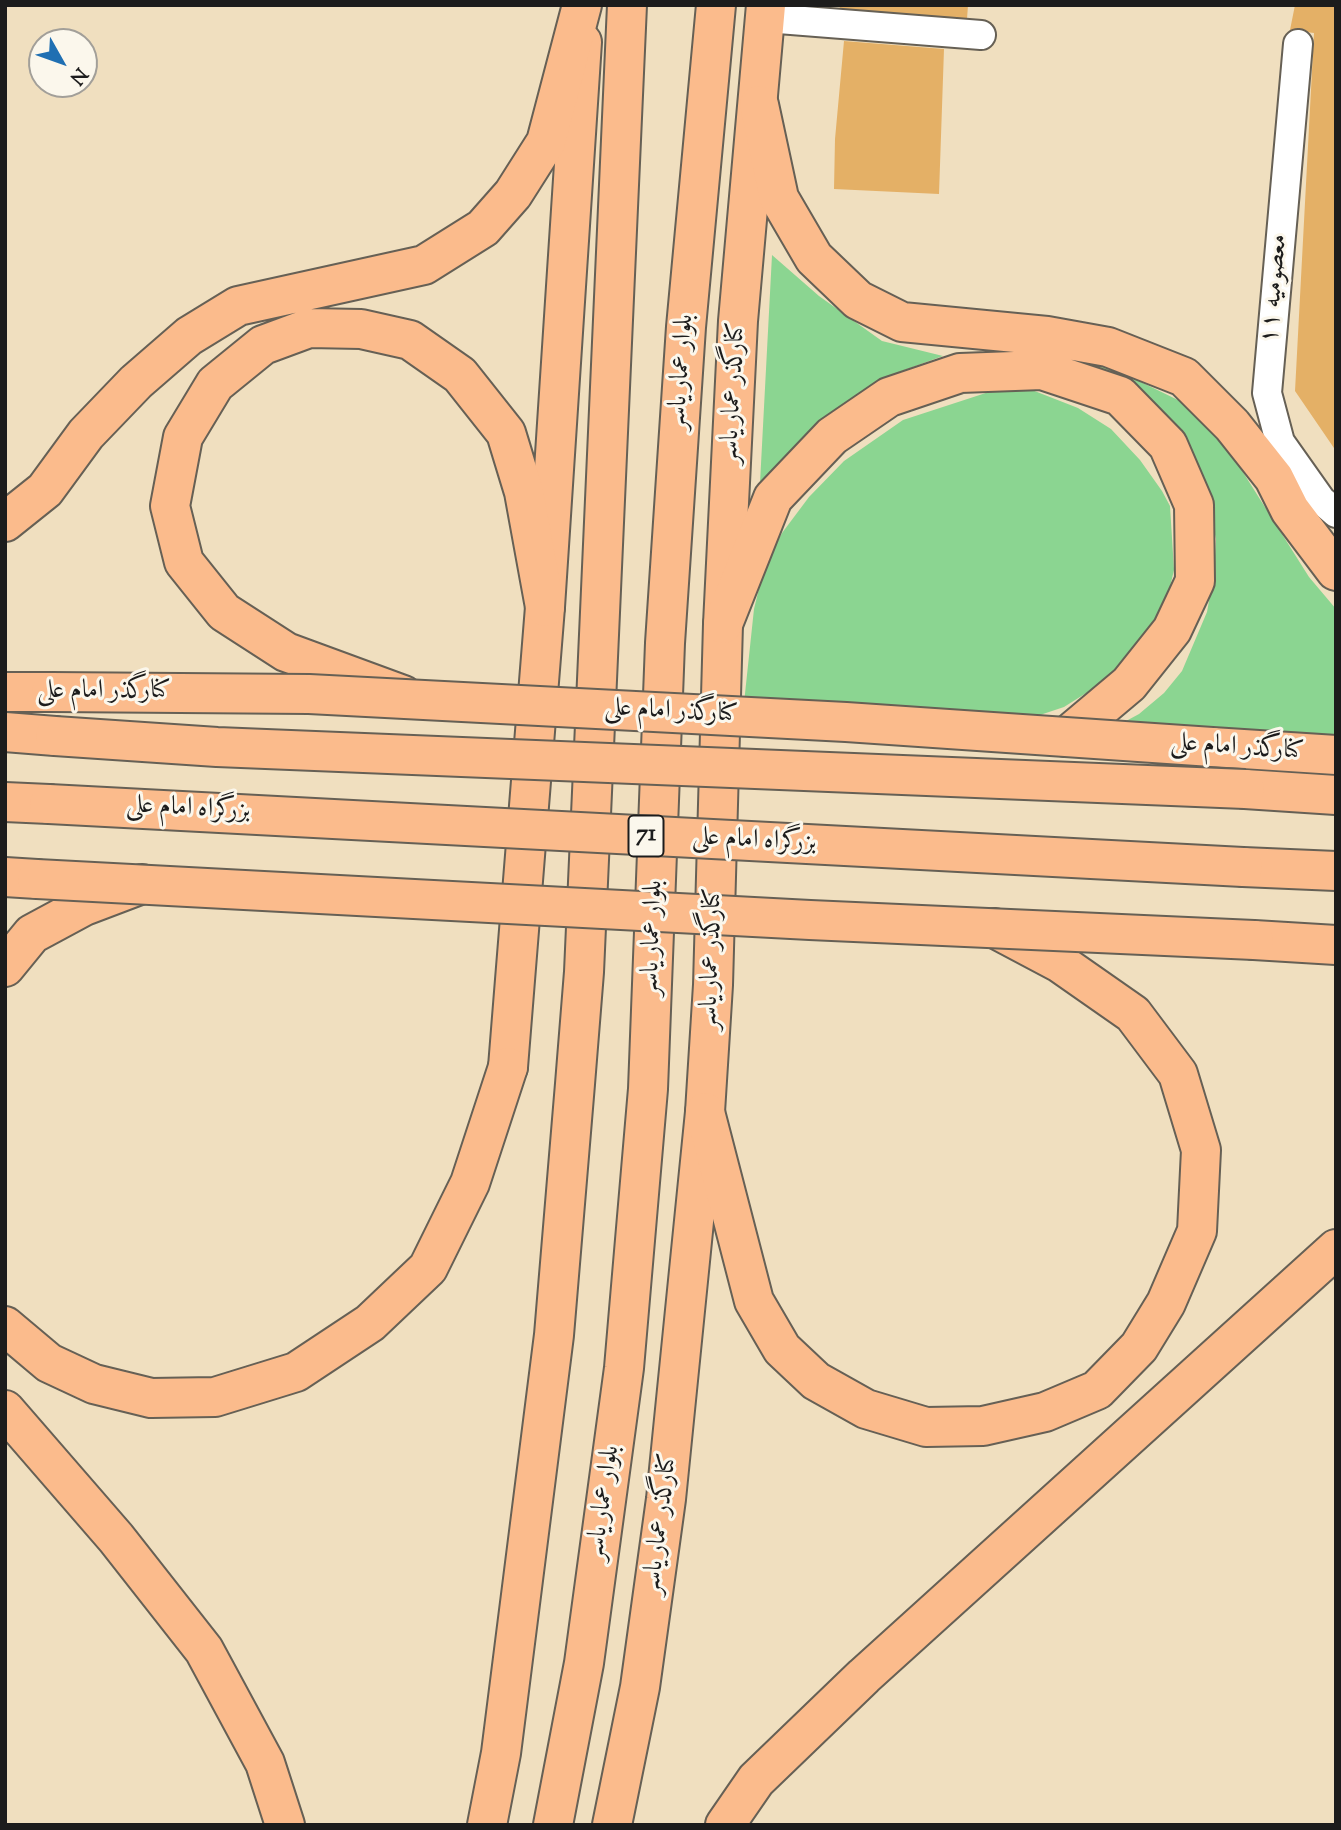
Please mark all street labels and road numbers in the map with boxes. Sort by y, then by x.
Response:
street label: معصومیه ۱۱ [1256,233,1296,345]
street label: بلوار عمار یاسر [663,313,703,431]
street label: کنارگذر عمار یاسر [716,321,754,465]
street label: کنارگذر امام علی [37,677,171,709]
street label: کنارگذر امام علی [603,694,739,732]
street label: کنارگذر امام علی [1169,729,1305,769]
street label: بزرگراه امام علی [125,791,251,829]
road number: 71 [628,816,664,856]
street label: بزرگراه امام علی [691,823,817,861]
street label: بلوار عمار یاسر [636,880,672,996]
street label: کنارگذر عمار یاسر [695,888,731,1030]
street label: بلوار عمار یاسر [581,1443,629,1563]
street label: کنارگذر عمار یاسر [638,1452,686,1596]

